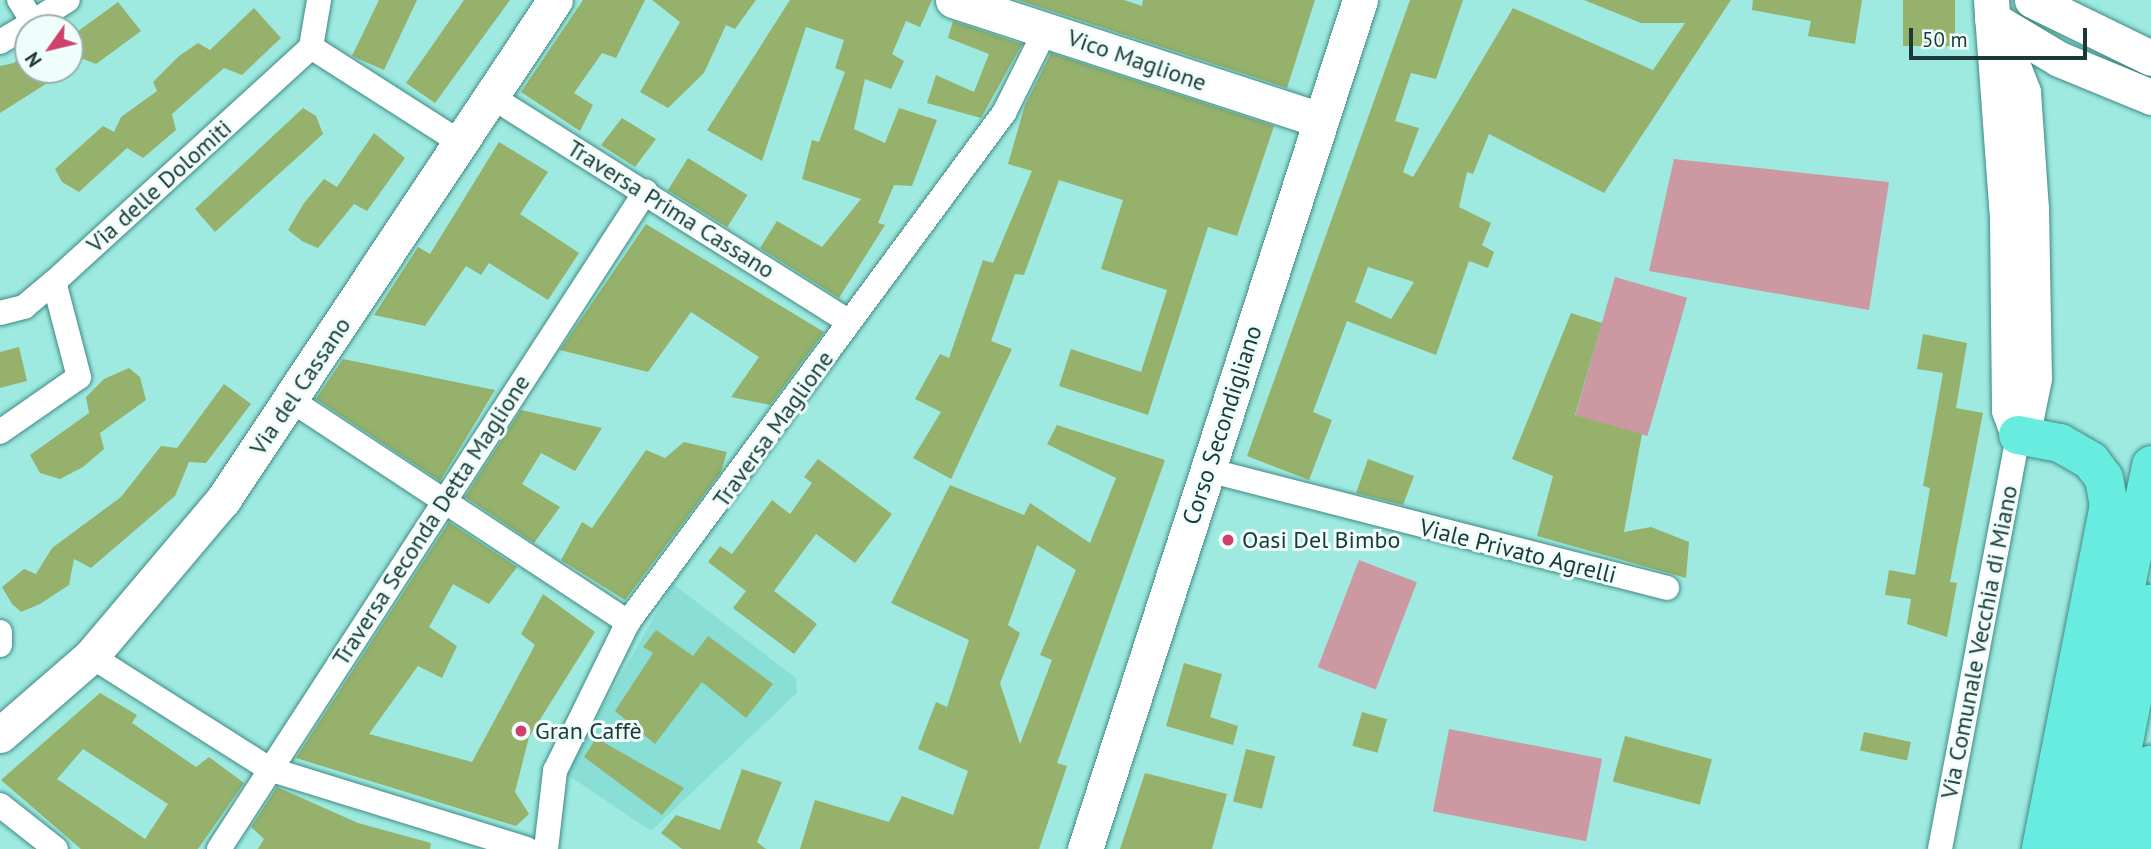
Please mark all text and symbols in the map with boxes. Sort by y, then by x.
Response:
north arrow [14,14,84,84]
scale bar [1913,14,2092,58]
street label: Vico Maglione [1064,23,1210,97]
text: 50 m [1922,26,1968,53]
text: N [20,48,47,72]
street label: Via delle Dolomiti [81,113,237,259]
street label: Traversa Prima Cassano [562,133,780,285]
street label: Via del Cassano [243,312,357,460]
street label: Corso Secondigliano [1176,322,1268,528]
street label: Traversa Maglione [707,345,839,513]
street label: Traversa Seconda Detta Maglione [326,369,536,671]
street label: Via Comunale Vecchia di Miano [1934,483,2024,801]
street label: Viale Privato Agrelli [1416,512,1620,590]
place label: Oasi Del Bimbo [1242,526,1400,554]
marker: Oasi Del Bimbo [1220,532,1236,548]
place label: Gran Caffè [535,717,642,745]
marker: Gran Caffè [513,723,529,739]

